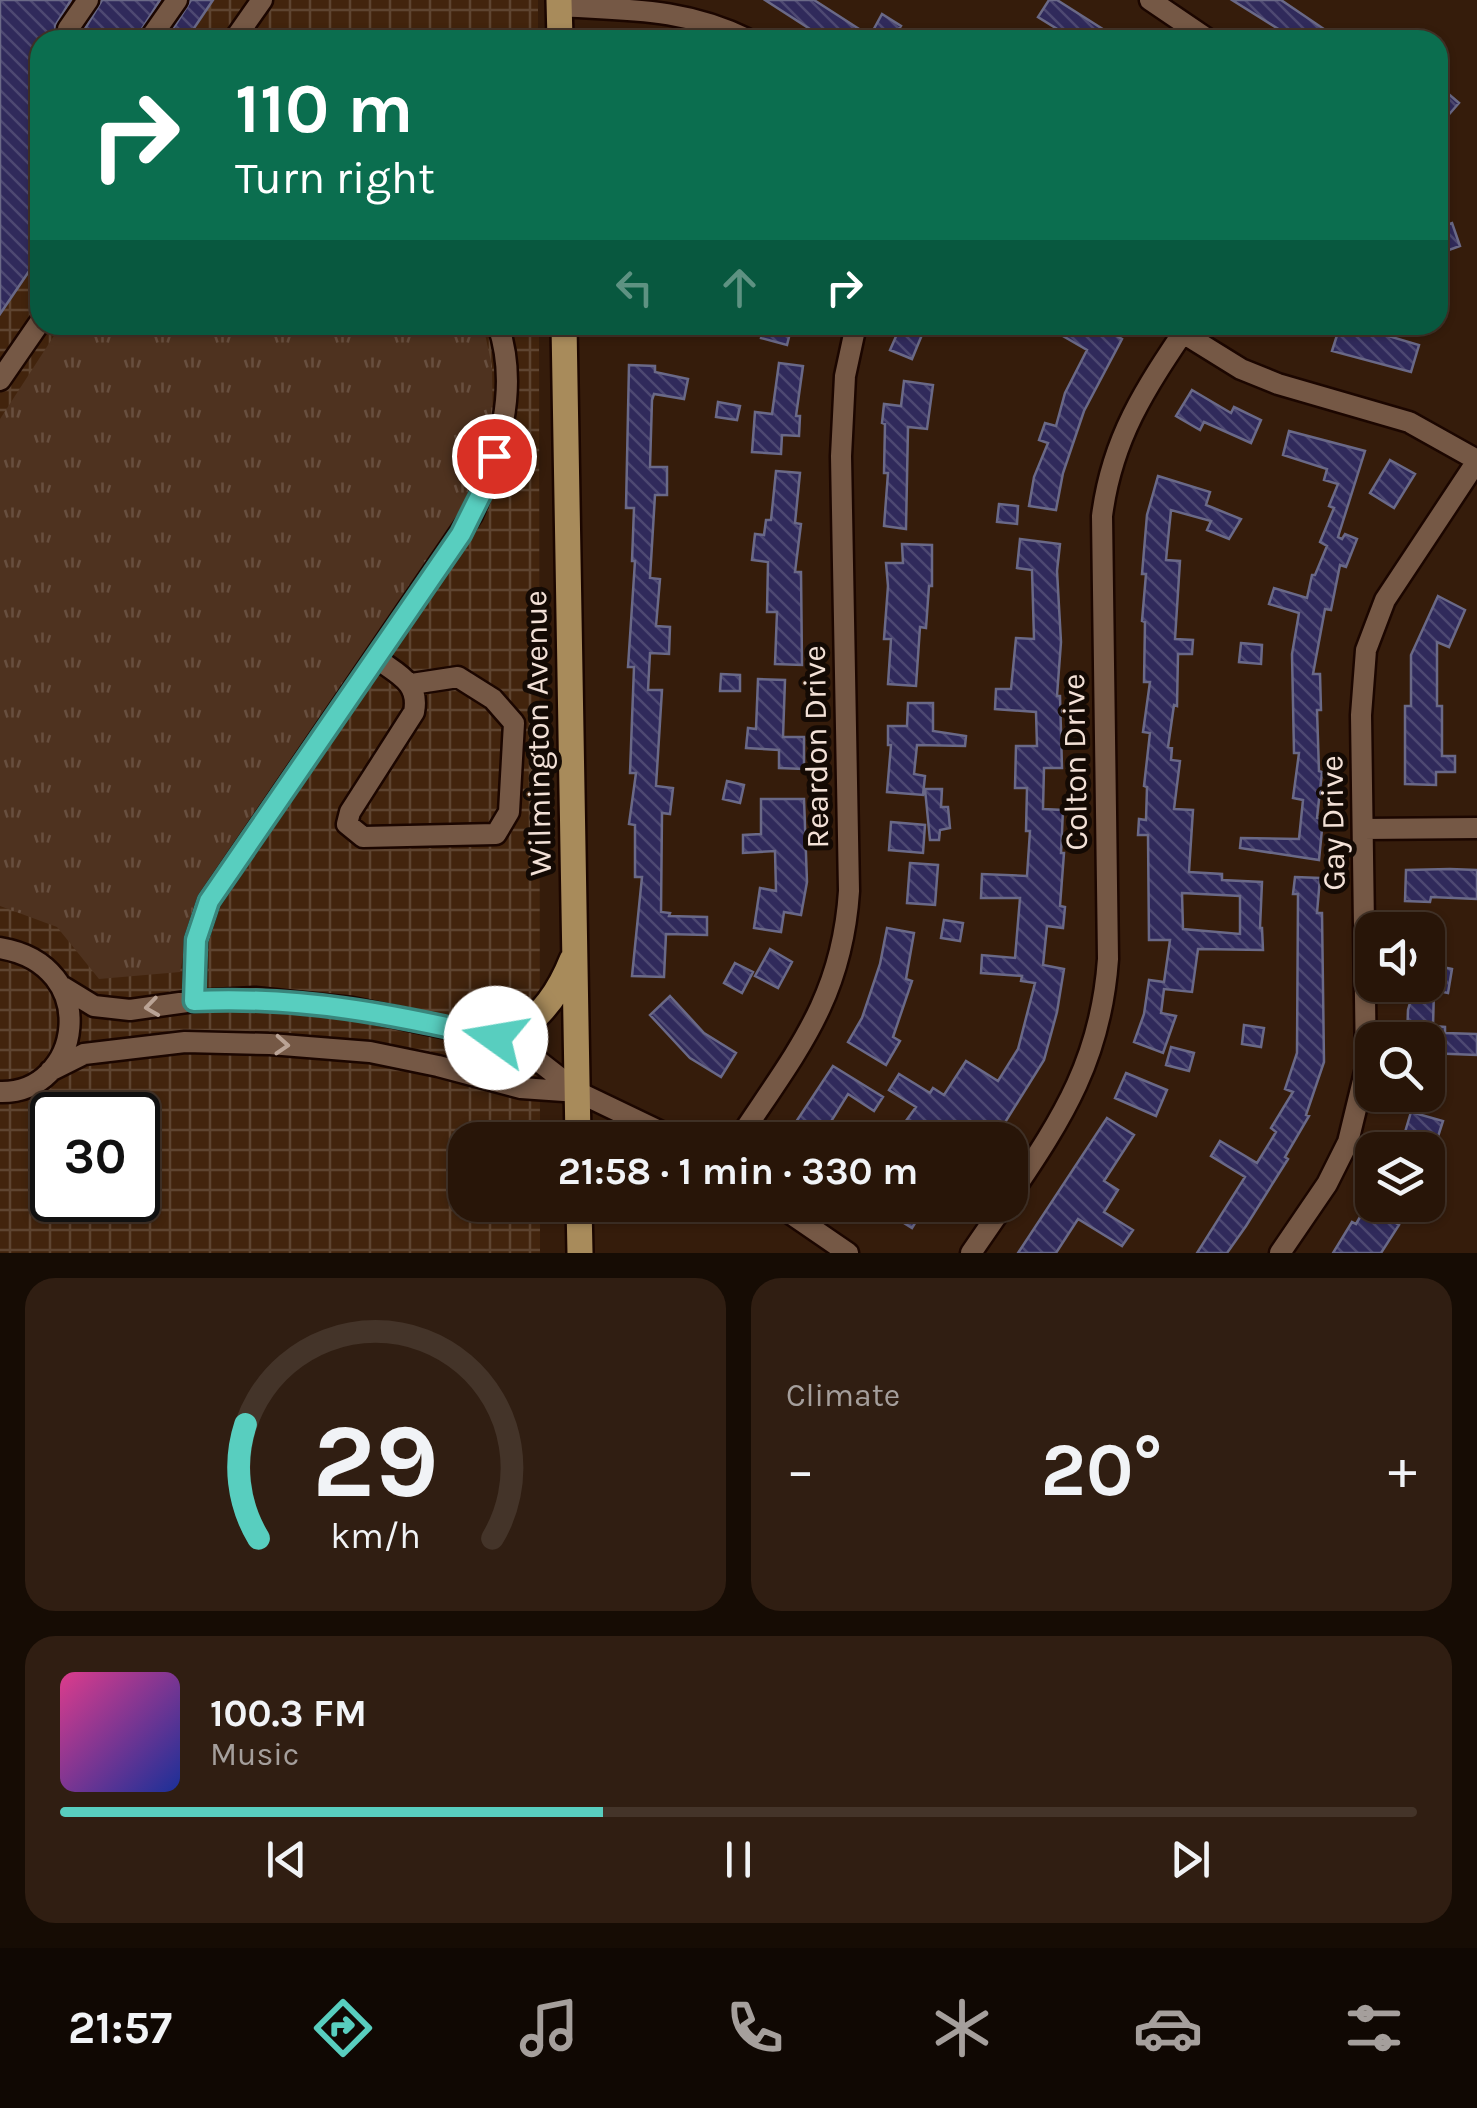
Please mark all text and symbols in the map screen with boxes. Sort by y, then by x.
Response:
text: 110 m [235,68,413,150]
icon: right [70,70,200,200]
text: Turn right [235,152,435,204]
icon: left [607,260,662,315]
icon: ahead [712,260,767,315]
icon: right [817,260,872,315]
pin [452,414,537,499]
icon: arrive [467,429,522,484]
street label: Wilmington Avenue [517,590,559,876]
street label: Reardon Drive [796,645,836,849]
street label: Colton Drive [1055,673,1095,851]
street label: Gay Drive [1313,755,1353,891]
map controls [1355,912,1445,1222]
button: sound [1355,912,1445,1002]
position arrow [444,986,548,1090]
one-way arrow [144,996,160,1017]
button: search [1355,1022,1445,1112]
one-way arrow [275,1034,291,1055]
speed limit sign: 30 [30,1092,160,1222]
button: layers [1355,1132,1445,1222]
text: 21:58 · 1 min · 330 m [558,1149,918,1194]
text: Climate [786,1377,900,1414]
text: 29 [312,1401,439,1522]
text: 20° [1041,1426,1162,1514]
text: − [786,1438,815,1502]
text: + [1388,1438,1417,1502]
text: km/h [330,1515,421,1557]
text: 100.3 FM [210,1691,367,1736]
text: Music [210,1736,299,1773]
icon: previous [259,1832,314,1887]
icon: pause [711,1832,766,1887]
icon: next [1163,1832,1218,1887]
icon: directions [308,1993,378,2063]
icon: music [514,1993,584,2063]
icon: phone [720,1993,790,2063]
icon: climate [927,1993,997,2063]
icon: car [1133,1993,1203,2063]
icon: filters [1339,1993,1409,2063]
text: 21:57 [68,2002,172,2054]

